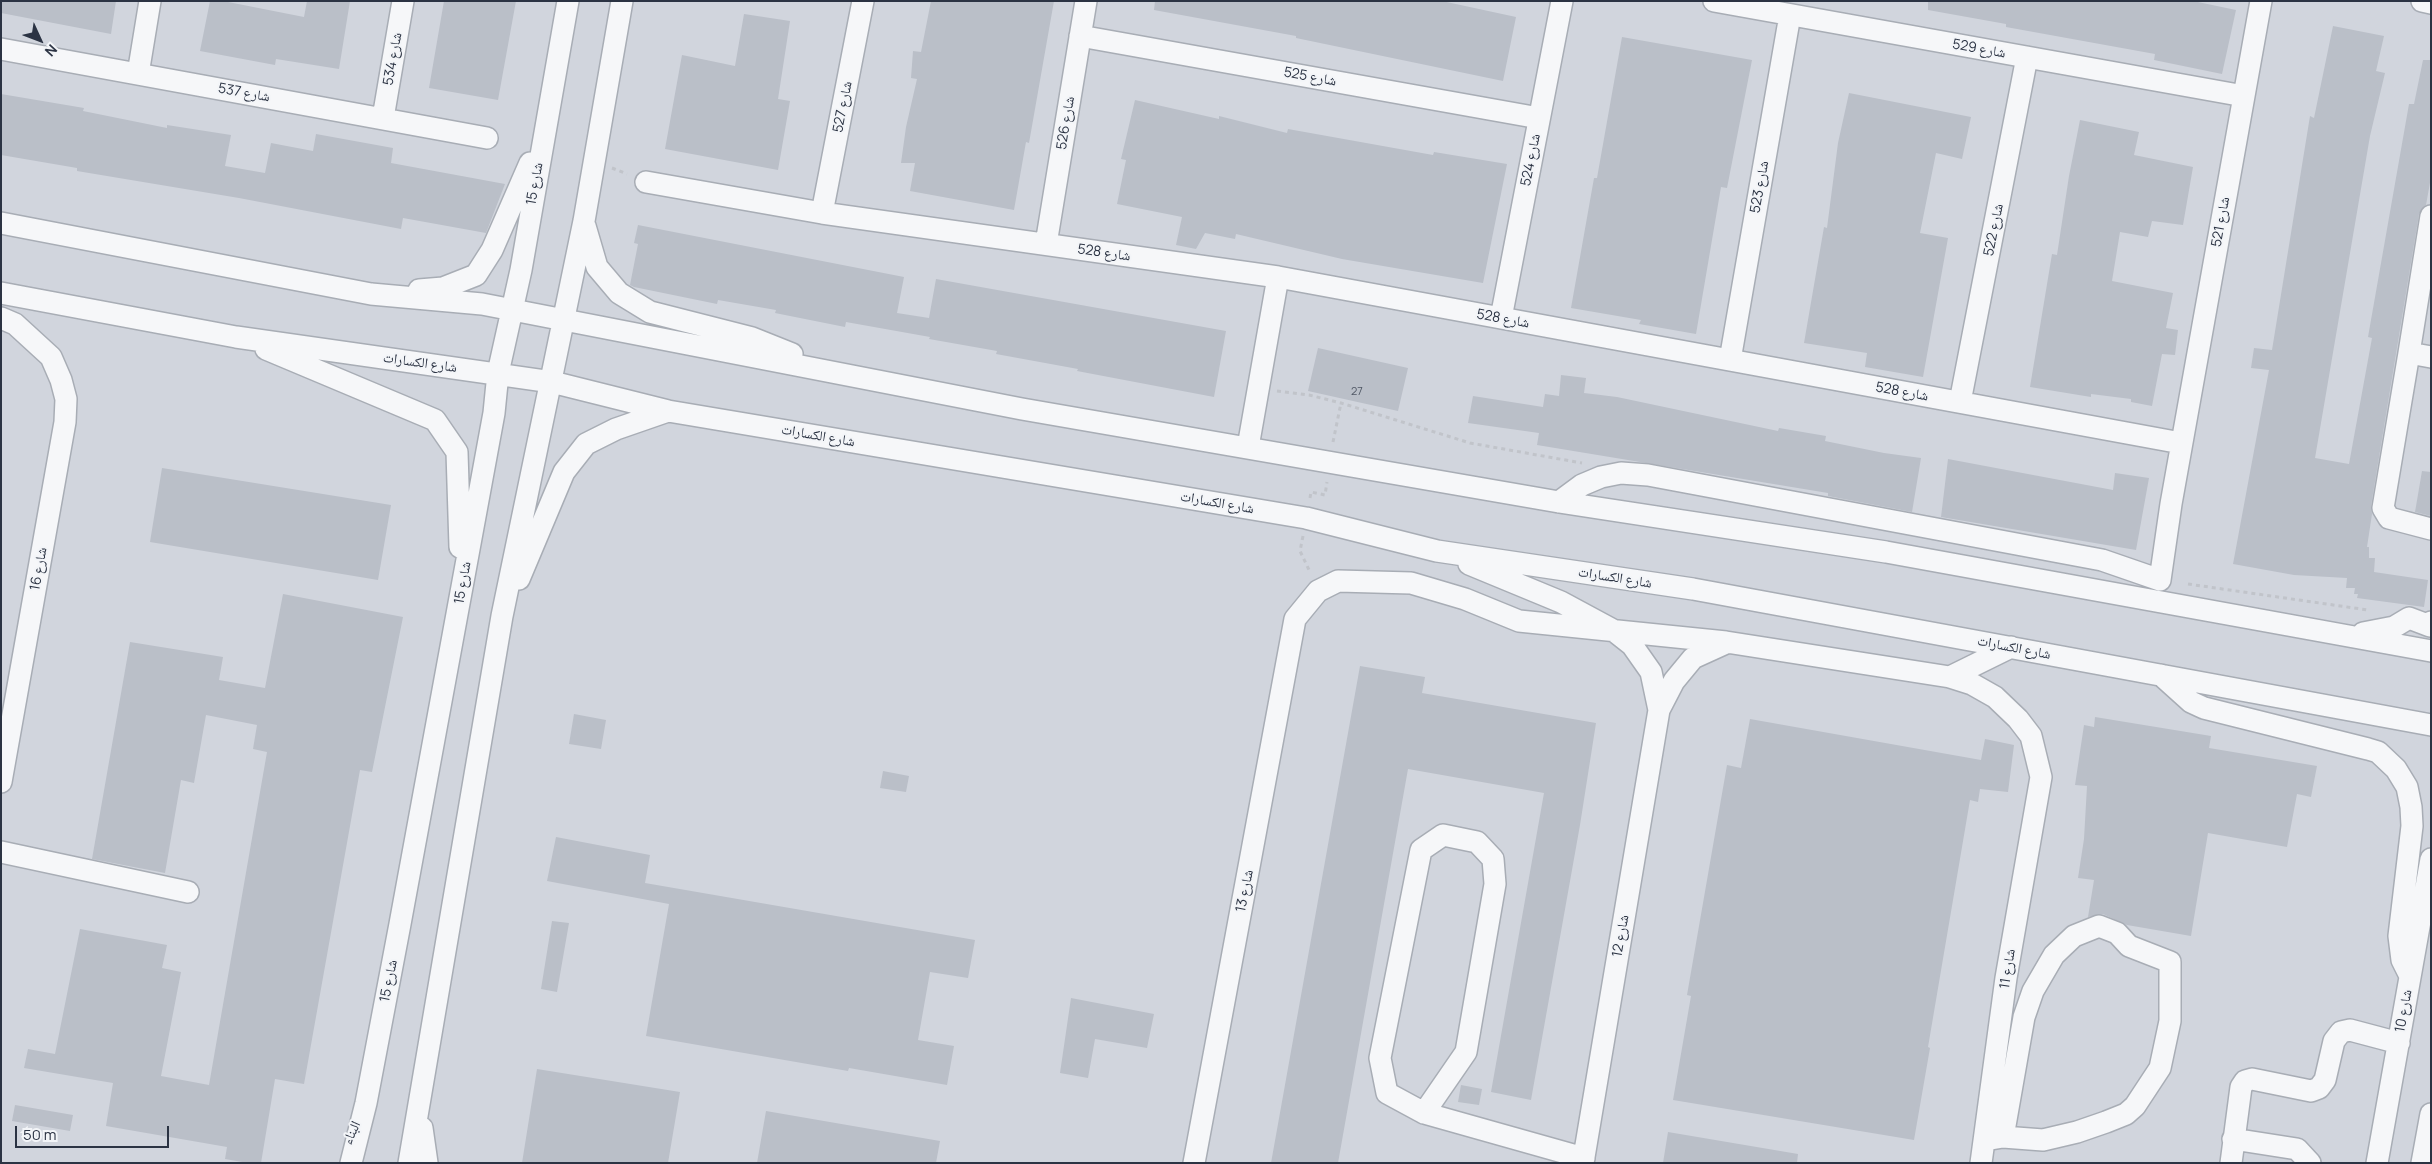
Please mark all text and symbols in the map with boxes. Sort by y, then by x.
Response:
north arrow [15,15,65,65]
street label: شارع 534 [380,31,406,87]
street label: شارع 529 [1951,36,2007,62]
text: N [41,40,62,61]
street label: شارع 525 [1282,64,1338,90]
street label: شارع 537 [217,80,271,106]
street label: شارع 527 [830,80,856,134]
street label: شارع 526 [1053,95,1079,151]
street label: شارع 524 [1518,132,1544,188]
street label: شارع 523 [1747,160,1773,214]
street label: شارع 15 [523,161,547,207]
street label: شارع 521 [2208,196,2234,248]
street label: شارع 522 [1981,202,2007,258]
street label: شارع 528 [1076,241,1132,265]
street label: شارع 528 [1475,306,1531,332]
street label: شارع الكسارات [382,349,458,377]
street label: شارع 528 [1874,379,1930,405]
house number: 27 [1351,385,1363,399]
street label: شارع الكسارات [780,421,856,451]
street label: شارع الكسارات [1179,488,1255,518]
street label: شارع 16 [27,546,51,592]
street label: شارع 15 [451,560,475,606]
street label: شارع الكسارات [1577,564,1653,592]
street label: شارع الكسارات [1976,633,2052,663]
street label: شارع 13 [1233,868,1257,914]
street label: شارع 12 [1609,913,1633,959]
street label: شارع 11 [1997,948,2019,990]
street label: شارع 15 [377,958,401,1004]
street label: شارع 10 [2392,988,2416,1034]
scale bar [18,1116,171,1148]
street label: البناء [339,1119,365,1147]
text: 50 m [23,1124,57,1145]

